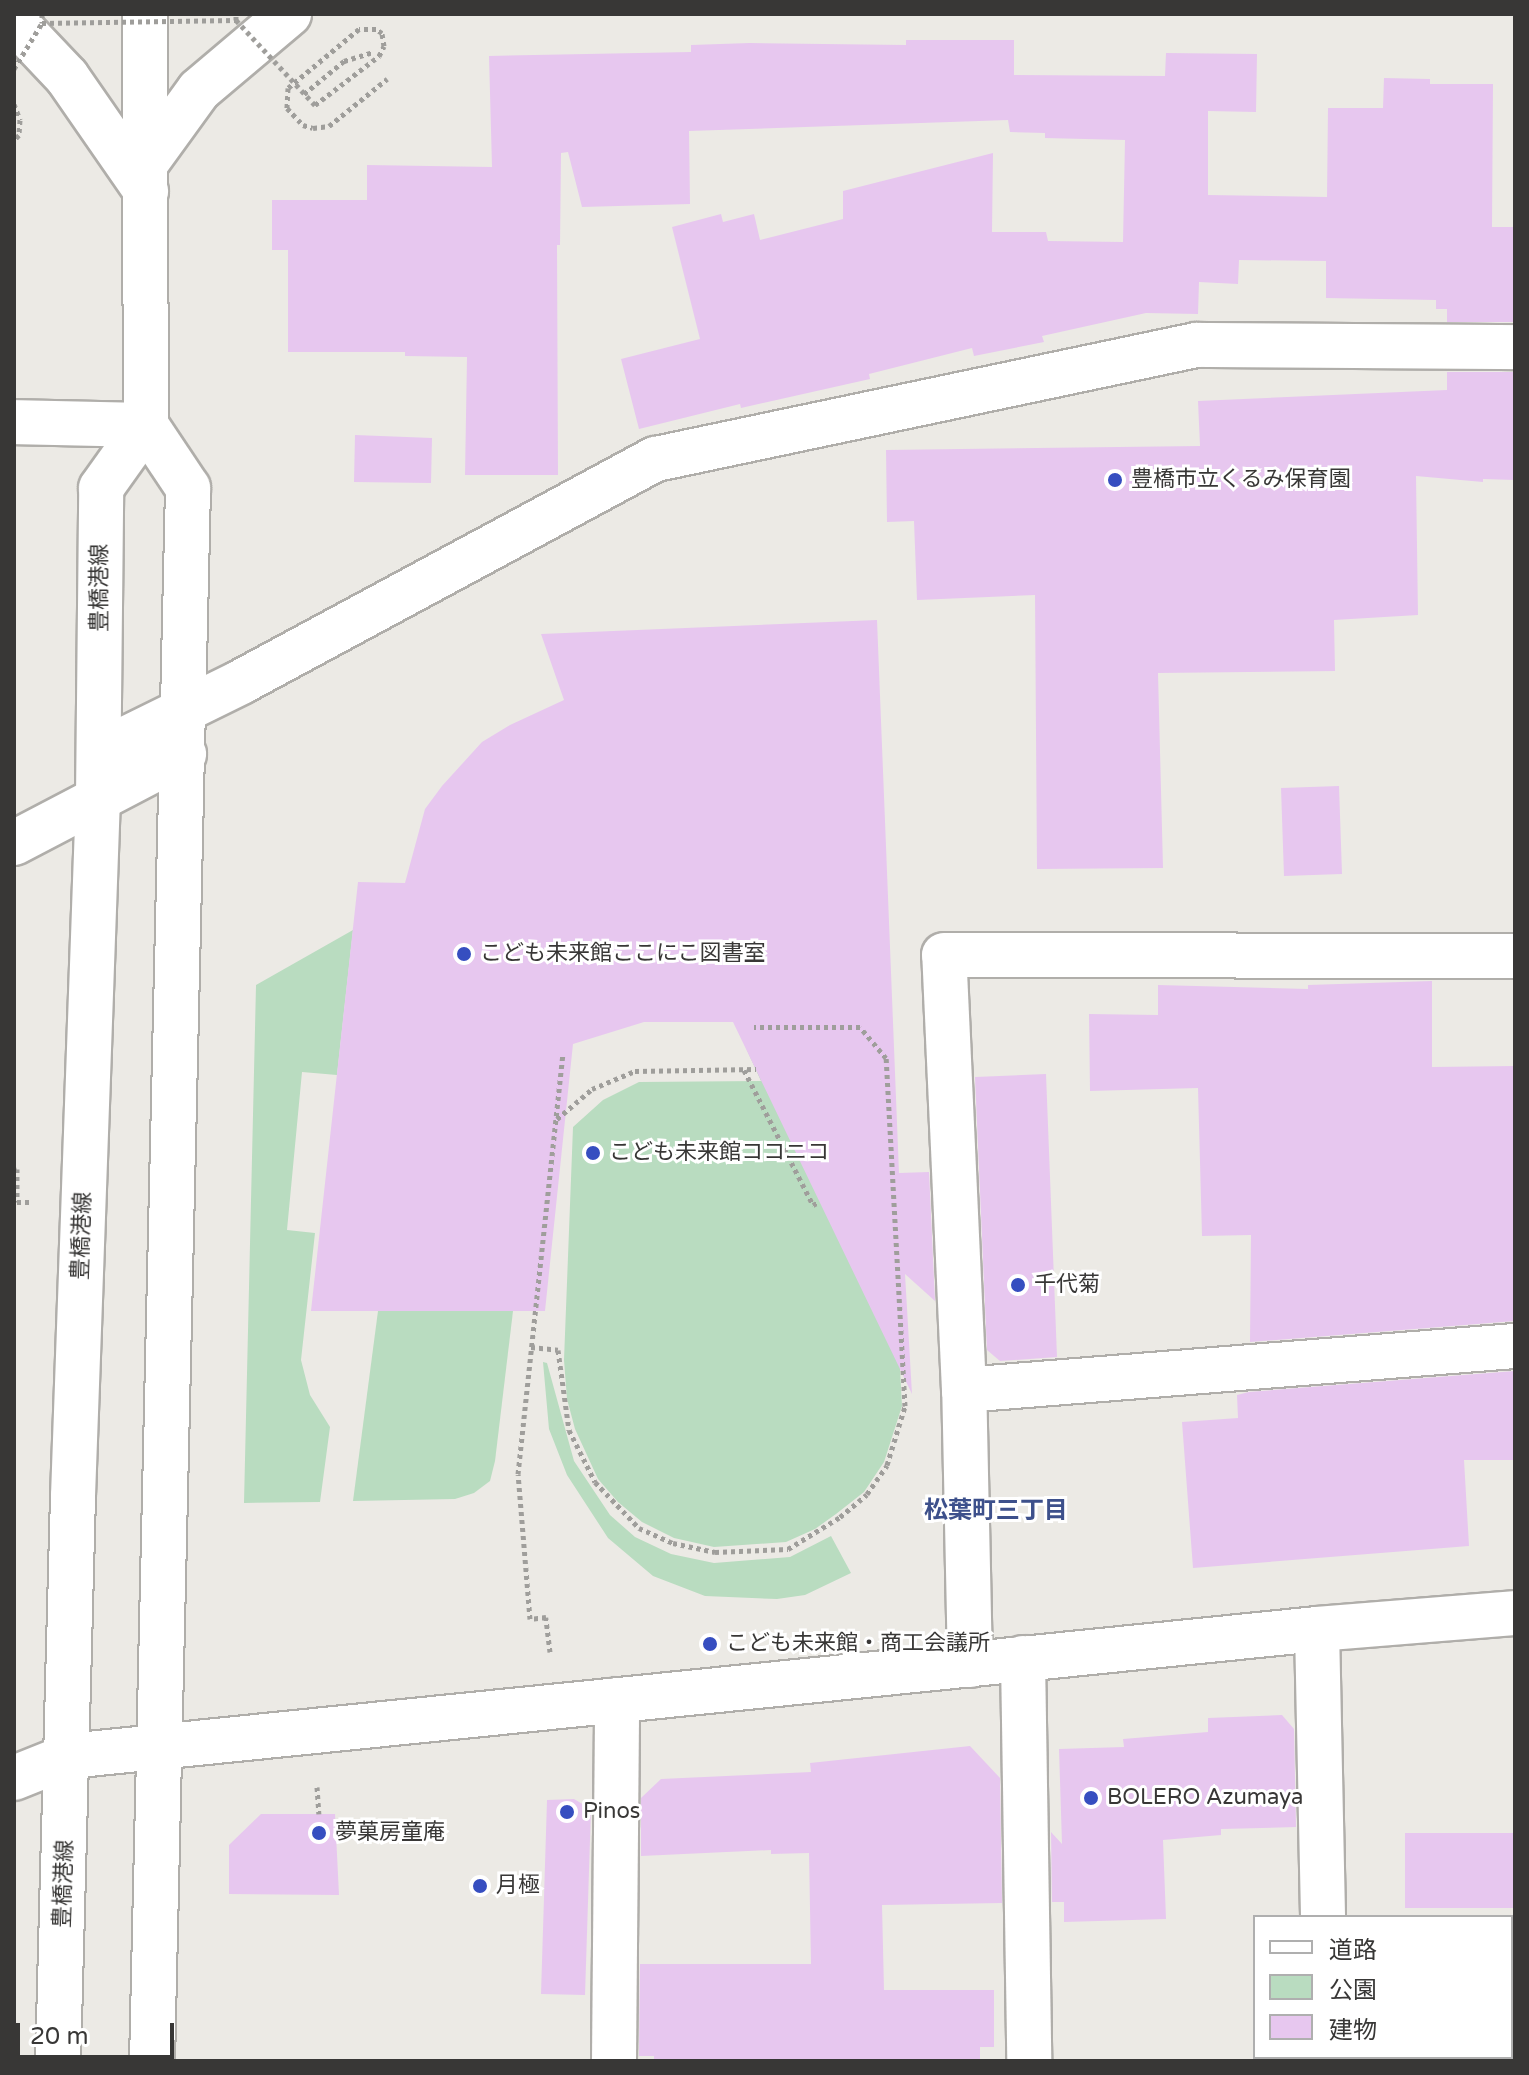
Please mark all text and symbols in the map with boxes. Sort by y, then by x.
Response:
place label: 豊橋市立くるみ保育園 [1131,467,1351,493]
marker: 豊橋市立くるみ保育園 [1106,471,1124,489]
street label: 豊橋港線 [87,544,113,632]
place label: こども未来館ここにこ図書室 [480,941,766,967]
marker: こども未来館ここにこ図書室 [455,945,473,963]
place label: こども未来館ココニコ [609,1140,829,1166]
marker: こども未来館ココニコ [584,1144,602,1162]
street label: 豊橋港線 [67,1192,97,1280]
place label: 千代菊 [1034,1272,1100,1298]
marker: 千代菊 [1009,1276,1027,1294]
district label: 松葉町三丁目 [924,1497,1068,1525]
place label: こども未来館・商工会議所 [726,1631,990,1657]
marker: こども未来館・商工会議所 [701,1635,719,1653]
place label: BOLERO Azumaya [1107,1785,1303,1811]
marker: BOLERO Azumaya [1082,1789,1100,1807]
place label: Pinos [583,1799,640,1825]
marker: Pinos [558,1803,576,1821]
place label: 夢菓房童庵 [335,1820,445,1846]
marker: 夢菓房童庵 [310,1824,328,1842]
street label: 豊橋港線 [49,1840,79,1928]
place label: 月極 [496,1873,540,1899]
marker: 月極 [471,1877,489,1895]
legend [1253,1915,1513,2059]
text: 道路 [1329,1936,1377,1965]
text: 公園 [1329,1976,1377,2005]
scale bar [20,2007,178,2057]
text: 建物 [1329,2016,1377,2045]
text: 20 m [30,2022,88,2051]

